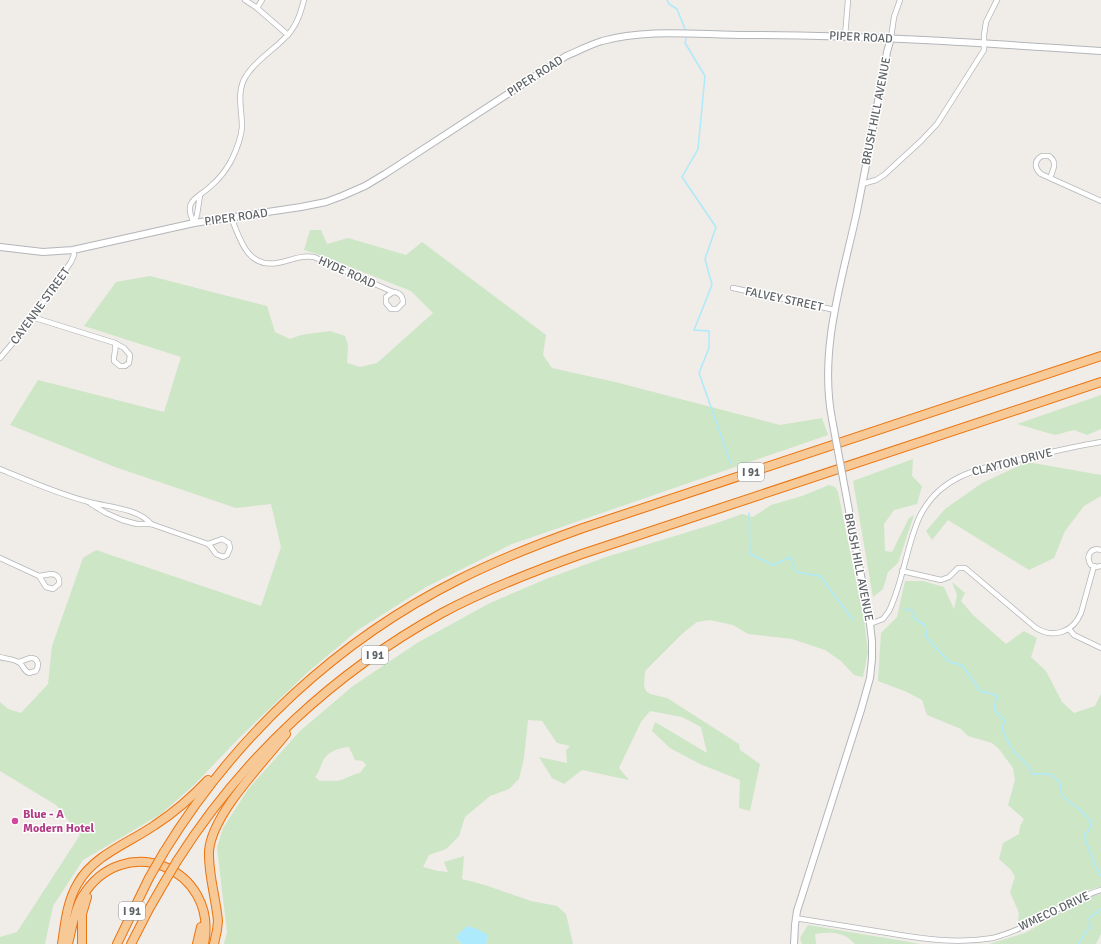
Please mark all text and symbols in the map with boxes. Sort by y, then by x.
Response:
street label: PIPER ROAD [829,28,893,47]
street label: PIPER ROAD [504,53,566,100]
street label: BRUSH HILL AVENUE [859,56,894,166]
street label: PIPER ROAD [203,206,269,229]
street label: HYDE ROAD [316,253,378,292]
street label: CAYENNE STREET [7,265,73,348]
street label: FALVEY STREET [744,284,824,315]
street label: CLAYTON DRIVE [970,445,1054,480]
road number: I 91 [738,463,764,481]
street label: BRUSH HILL AVENUE [841,512,876,623]
road number: I 91 [362,646,388,664]
place label: Blue - A Modern Hotel [23,807,95,836]
marker: Blue - A Modern Hotel [10,816,20,826]
street label: WMECO DRIVE [1016,888,1092,934]
road number: I 91 [119,902,145,920]

